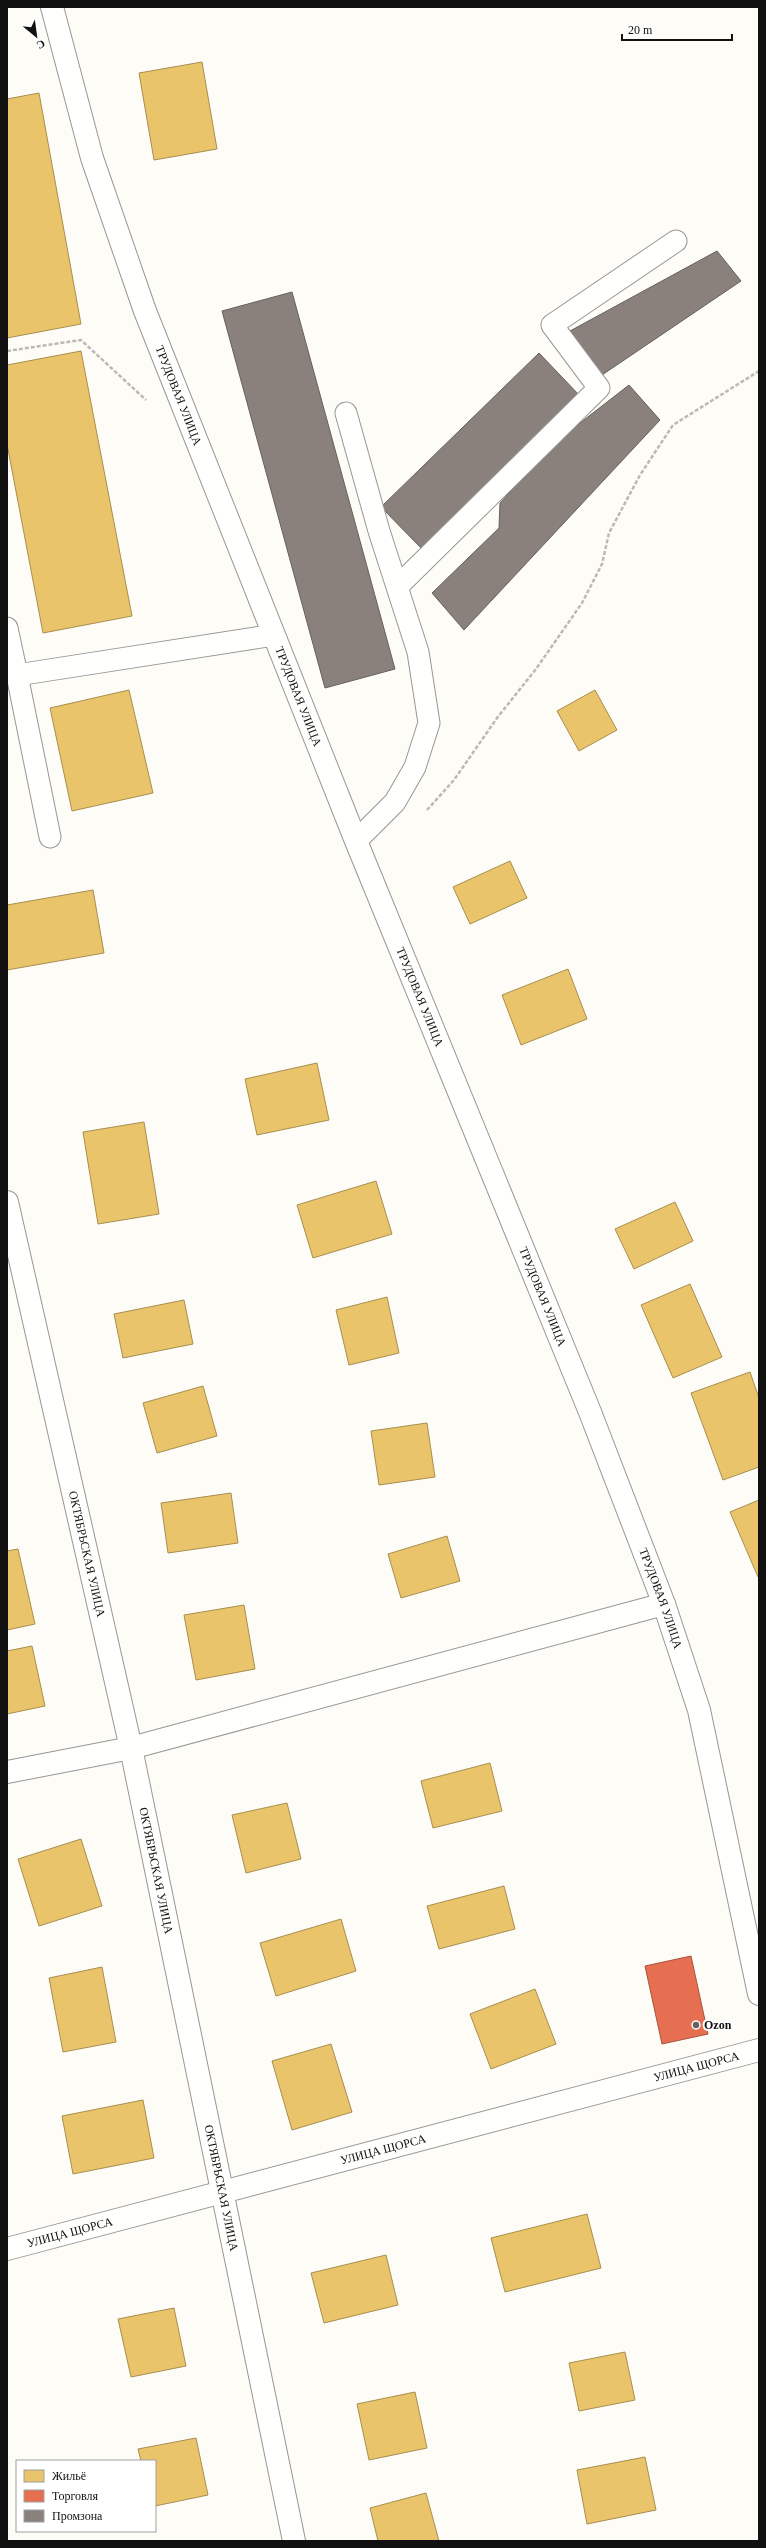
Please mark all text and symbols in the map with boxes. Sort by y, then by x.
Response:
north arrow [16,16,56,56]
scale bar [622,16,732,42]
text: 20 m [628,23,653,37]
text: С [34,38,47,52]
street label: ТРУДОВАЯ УЛИЦА [152,344,205,448]
street label: ТРУДОВАЯ УЛИЦА [272,645,325,749]
street label: ТРУДОВАЯ УЛИЦА [393,945,447,1049]
street label: ТРУДОВАЯ УЛИЦА [516,1245,569,1349]
street label: ОКТЯБРЬСКАЯ УЛИЦА [66,1490,108,1619]
street label: ТРУДОВАЯ УЛИЦА [636,1546,685,1651]
street label: ОКТЯБРЬСКАЯ УЛИЦА [136,1806,176,1935]
place label: Ozon [704,2018,732,2032]
marker: Ozon [691,2020,701,2030]
street label: УЛИЦА ЩОРСА [652,2048,741,2085]
street label: ОКТЯБРЬСКАЯ УЛИЦА [202,2123,241,2253]
street label: УЛИЦА ЩОРСА [339,2131,428,2168]
street label: УЛИЦА ЩОРСА [26,2214,114,2250]
legend [16,2460,156,2532]
text: Жильё [52,2469,86,2483]
text: Торговля [52,2489,99,2503]
text: Промзона [52,2509,103,2523]

